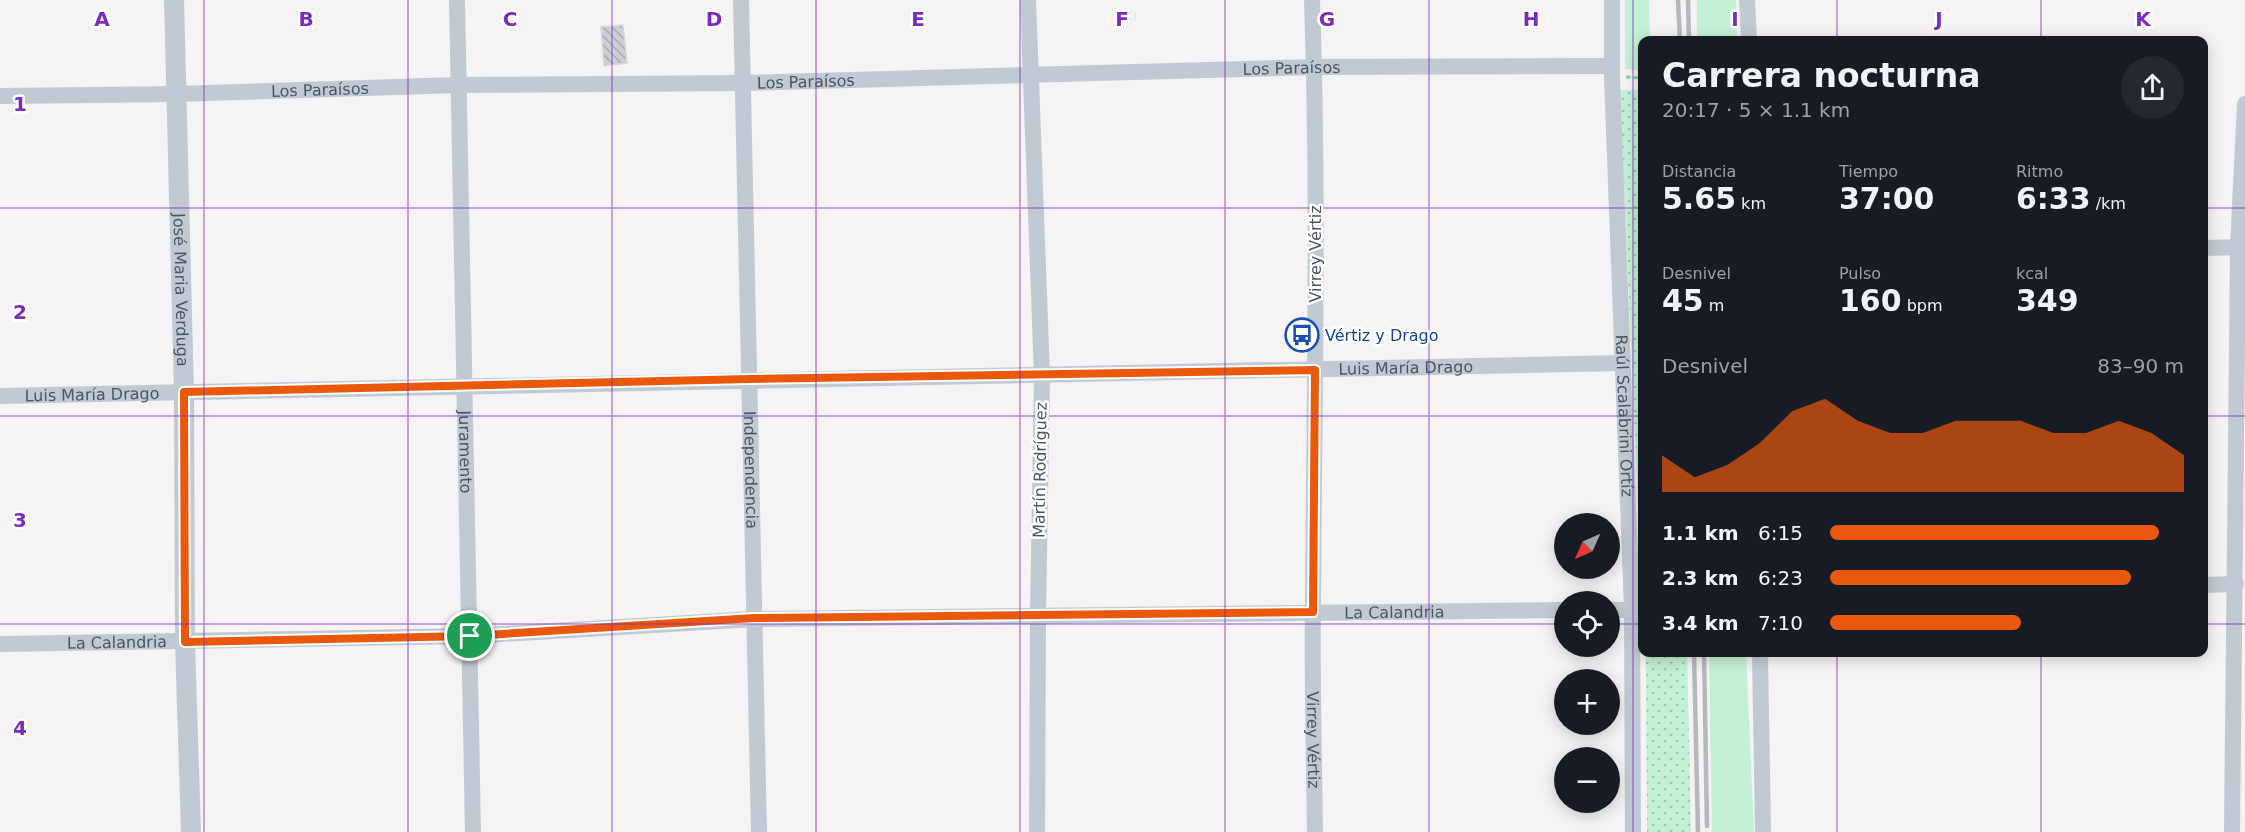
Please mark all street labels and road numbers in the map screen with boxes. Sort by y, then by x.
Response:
street label: Los Paraísos [1242,57,1341,78]
street label: Los Paraísos [757,70,855,92]
street label: Los Paraísos [271,78,369,100]
street label: Virrey Vértiz [1306,205,1325,303]
street label: José Maria Verduga [170,212,193,367]
street label: Raúl Scalabrini Ortíz [1612,334,1637,497]
street label: Luis María Drago [1338,357,1473,378]
street label: Luis María Drago [24,383,160,405]
street label: Martín Rodríguez [1029,402,1051,538]
street label: Juramento [455,409,476,494]
street label: Independencia [740,411,762,529]
street label: La Calandria [1344,602,1445,622]
street label: La Calandria [67,632,167,652]
street label: Virrey Vértiz [1303,691,1324,789]

